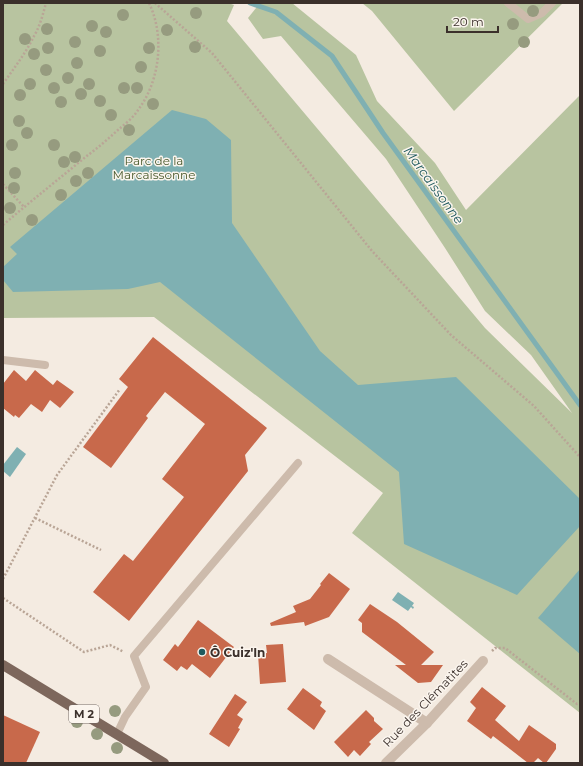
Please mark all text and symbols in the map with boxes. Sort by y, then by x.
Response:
scale bar [447,8,498,34]
text: 20 m [453,14,484,29]
water label: Marcaissonne [400,143,468,227]
park label: Parc de la Marcaissonne [113,153,195,182]
place label: Ô Cuiz'In [210,645,265,660]
marker: Ô Cuiz'In [197,647,207,657]
street label: Rue des Clématites [379,656,471,750]
road number: M 2 [69,705,99,723]

